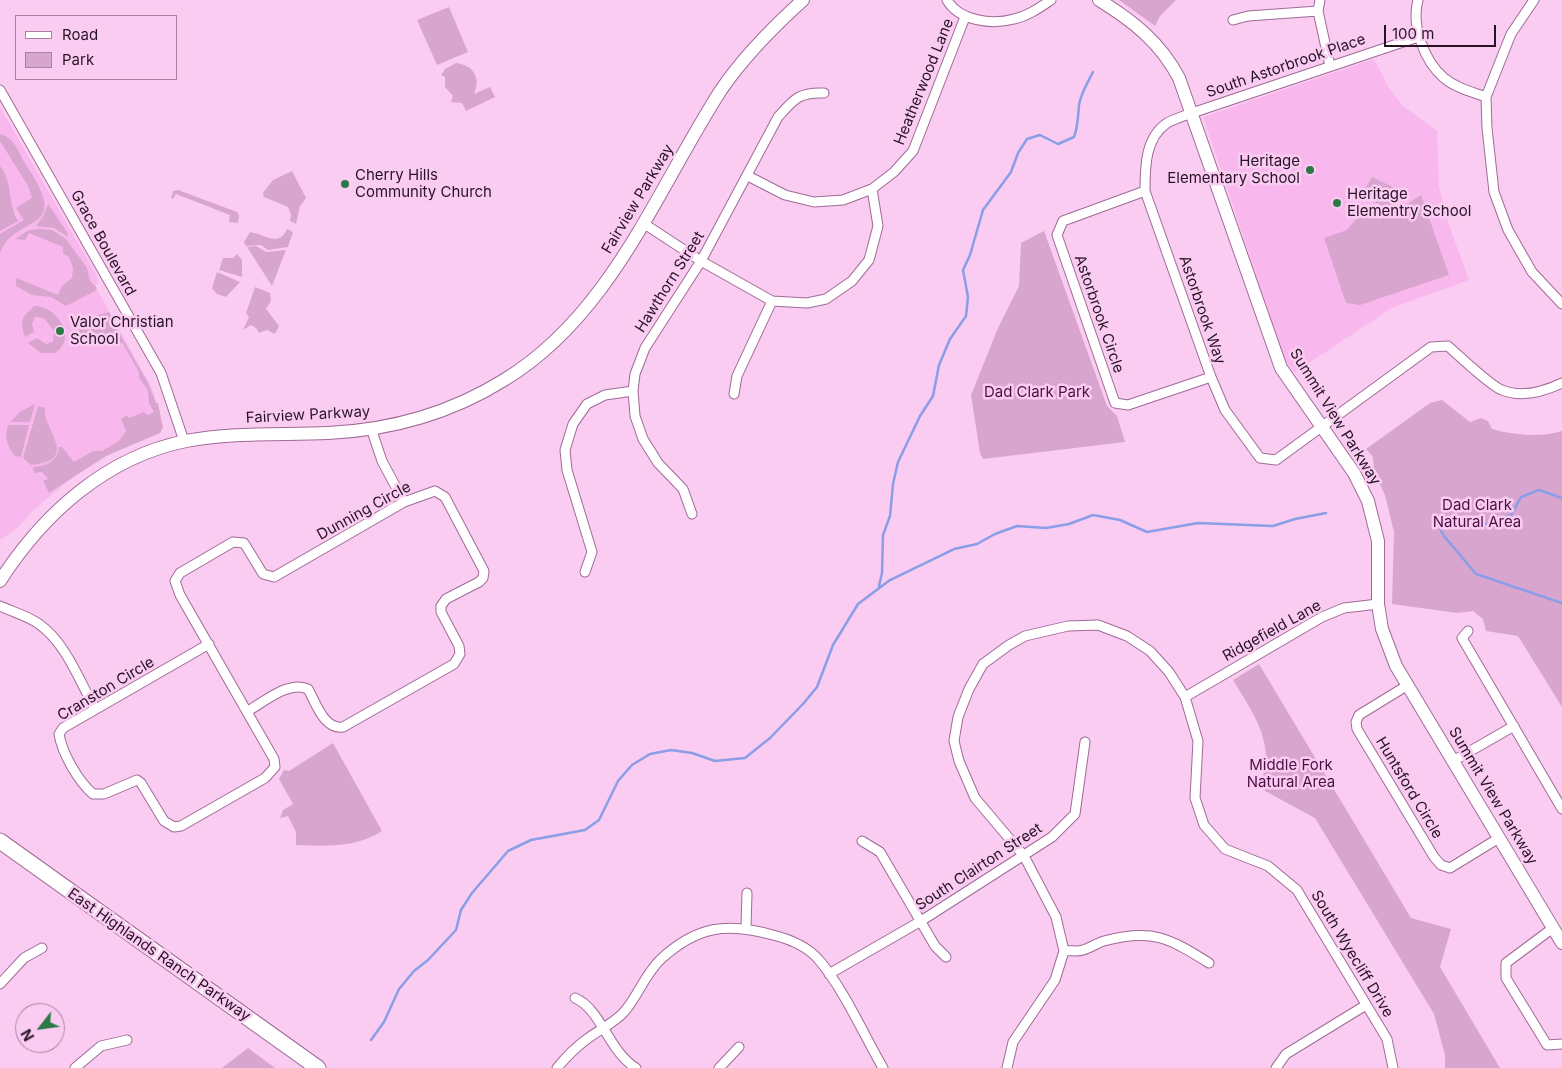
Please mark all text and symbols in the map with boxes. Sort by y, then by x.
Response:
legend [15,15,178,80]
scale bar [1387,15,1500,47]
street label: Heatherwood Lane [890,16,958,148]
text: 100 m [1392,24,1434,43]
text: Road [62,25,98,44]
street label: South Astorbrook Place [1204,30,1368,102]
text: Park [62,50,94,69]
street label: Fairview Parkway [598,141,678,257]
place label: Heritage Elementary School [1167,152,1300,187]
marker: Heritage Elementary School [1304,164,1316,176]
place label: Cherry Hills Community Church [355,166,492,201]
marker: Cherry Hills Community Church [339,178,351,190]
place label: Heritage Elementry School [1347,185,1471,220]
street label: Grace Boulevard [67,187,139,299]
marker: Heritage Elementry School [1331,197,1343,209]
street label: Hawthorn Street [632,228,708,336]
street label: Astorbrook Circle [1070,253,1128,375]
street label: Astorbrook Way [1175,253,1229,367]
place label: Valor Christian School [70,313,174,348]
marker: Valor Christian School [54,325,66,337]
street label: Summit View Parkway [1286,345,1384,489]
park label: Dad Clark Park [984,383,1090,401]
street label: Fairview Parkway [245,403,371,427]
street label: Dunning Circle [314,478,414,544]
park label: Dad Clark Natural Area [1433,496,1521,531]
street label: Ridgefield Lane [1220,596,1324,666]
street label: Cranston Circle [54,653,158,725]
street label: Summit View Parkway [1445,724,1541,868]
street label: Huntsford Circle [1372,734,1446,842]
park label: Middle Fork Natural Area [1247,756,1335,791]
street label: South Clairton Street [912,819,1046,915]
street label: East Highlands Ranch Parkway [64,885,254,1025]
street label: South Wyecliff Drive [1307,887,1397,1021]
north arrow [15,1003,65,1053]
text: N [17,1026,37,1044]

